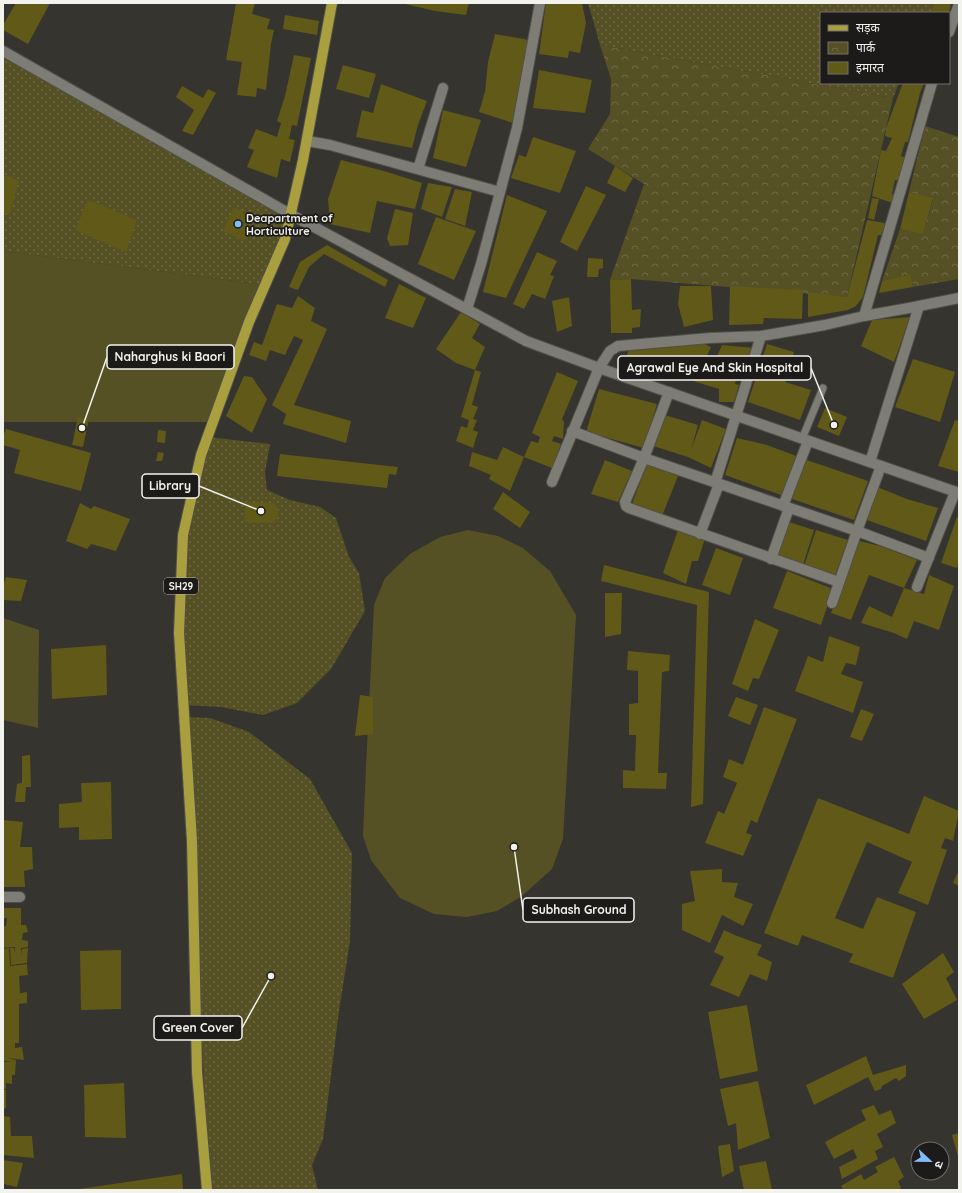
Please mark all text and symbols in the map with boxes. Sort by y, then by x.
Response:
legend [820,12,950,84]
text: सड़क [856,20,881,35]
text: पार्क [856,40,876,55]
text: इमारत [856,60,885,75]
place label: Deapartment of Horticulture [246,211,333,238]
marker: Deapartment of Horticulture [233,219,243,229]
callout: Naharghus ki Baori [107,345,234,369]
text: Naharghus ki Baori [115,349,226,364]
callout: Agrawal Eye And Skin Hospital [618,356,811,380]
text: Agrawal Eye And Skin Hospital [627,360,803,375]
callout: Library [142,474,199,498]
text: Library [149,478,191,493]
road number: SH29 [164,578,198,594]
callout: Subhash Ground [523,898,634,922]
text: Subhash Ground [531,902,627,917]
callout: Green Cover [154,1016,242,1040]
text: Green Cover [162,1020,234,1035]
north arrow [910,1141,950,1181]
text: उ [931,1159,947,1171]

